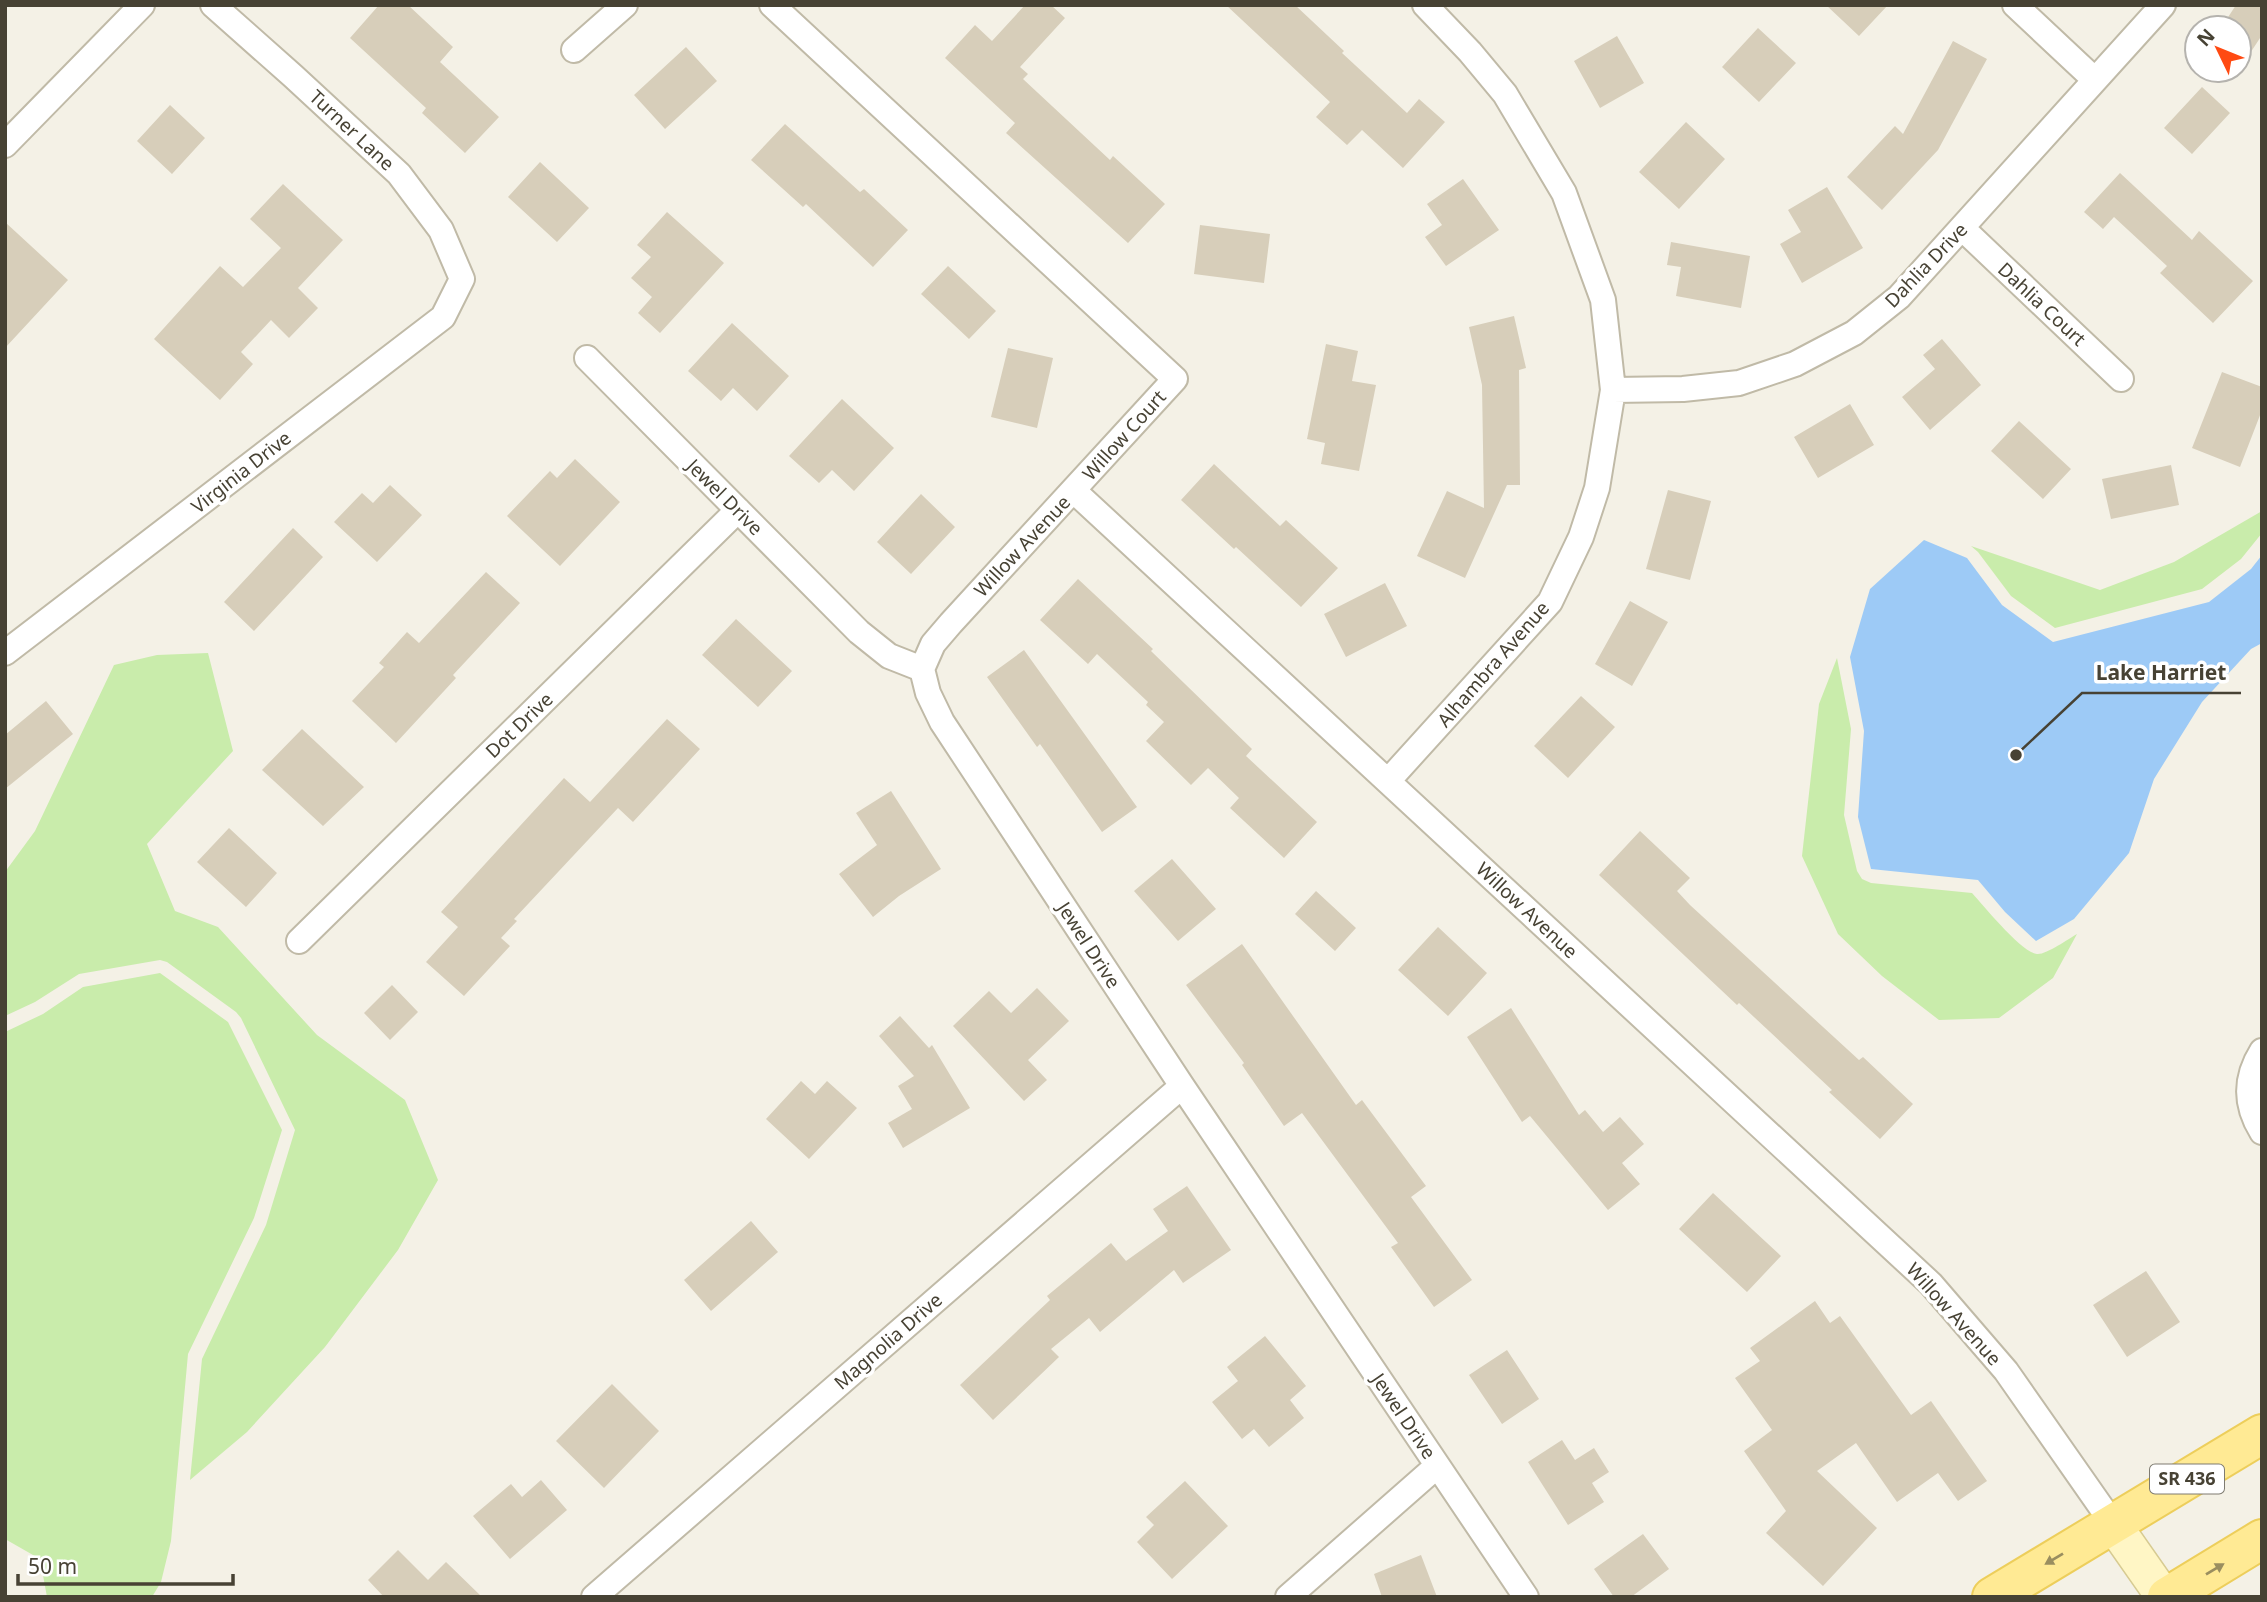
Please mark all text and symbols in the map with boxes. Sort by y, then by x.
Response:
north arrow [2183,14,2253,84]
text: N [2191,23,2220,52]
street label: Turner Lane [304,84,400,176]
street label: Dahlia Drive [1879,217,1973,313]
street label: Dahlia Court [1992,256,2092,352]
street label: Willow Court [1076,384,1172,486]
street label: Virginia Drive [186,425,296,519]
street label: Jewel Drive [680,452,769,541]
street label: Willow Avenue [968,490,1076,602]
street label: Alhambra Avenue [1431,596,1555,732]
callout: Lake Harriet [2082,651,2241,693]
text: Lake Harriet [2096,658,2226,686]
street label: Dot Drive [480,686,558,764]
street label: Willow Avenue [1471,856,1583,964]
street label: Jewel Drive [1050,895,1127,993]
street label: Willow Avenue [1901,1257,2007,1371]
street label: Magnolia Drive [828,1287,948,1395]
street label: Jewel Drive [1365,1366,1442,1464]
road number: SR 436 [2150,1464,2224,1494]
scale bar [18,1542,233,1586]
text: 50 m [28,1552,77,1580]
one-way arrow [2045,1553,2064,1565]
one-way arrow [2205,1563,2224,1575]

